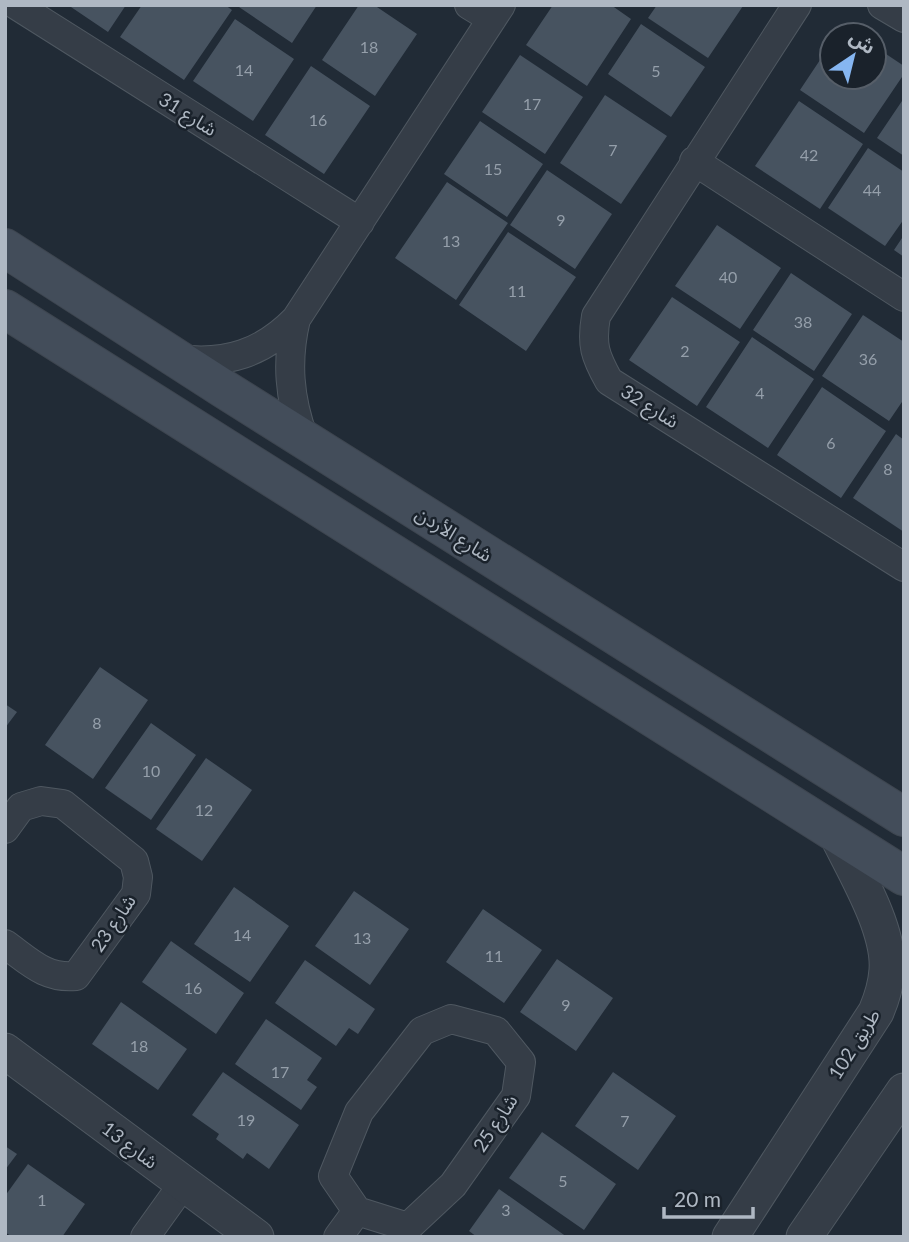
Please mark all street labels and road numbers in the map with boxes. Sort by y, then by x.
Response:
street label: شارع 31 [153,87,221,143]
street label: شارع 32 [615,379,683,435]
street label: شارع الأردن [410,501,497,569]
street label: 23 شارع [85,890,142,957]
street label: طريق 102 [823,1004,885,1084]
street label: شارع 25 [468,1090,524,1157]
street label: شارع 13 [96,1116,163,1175]

